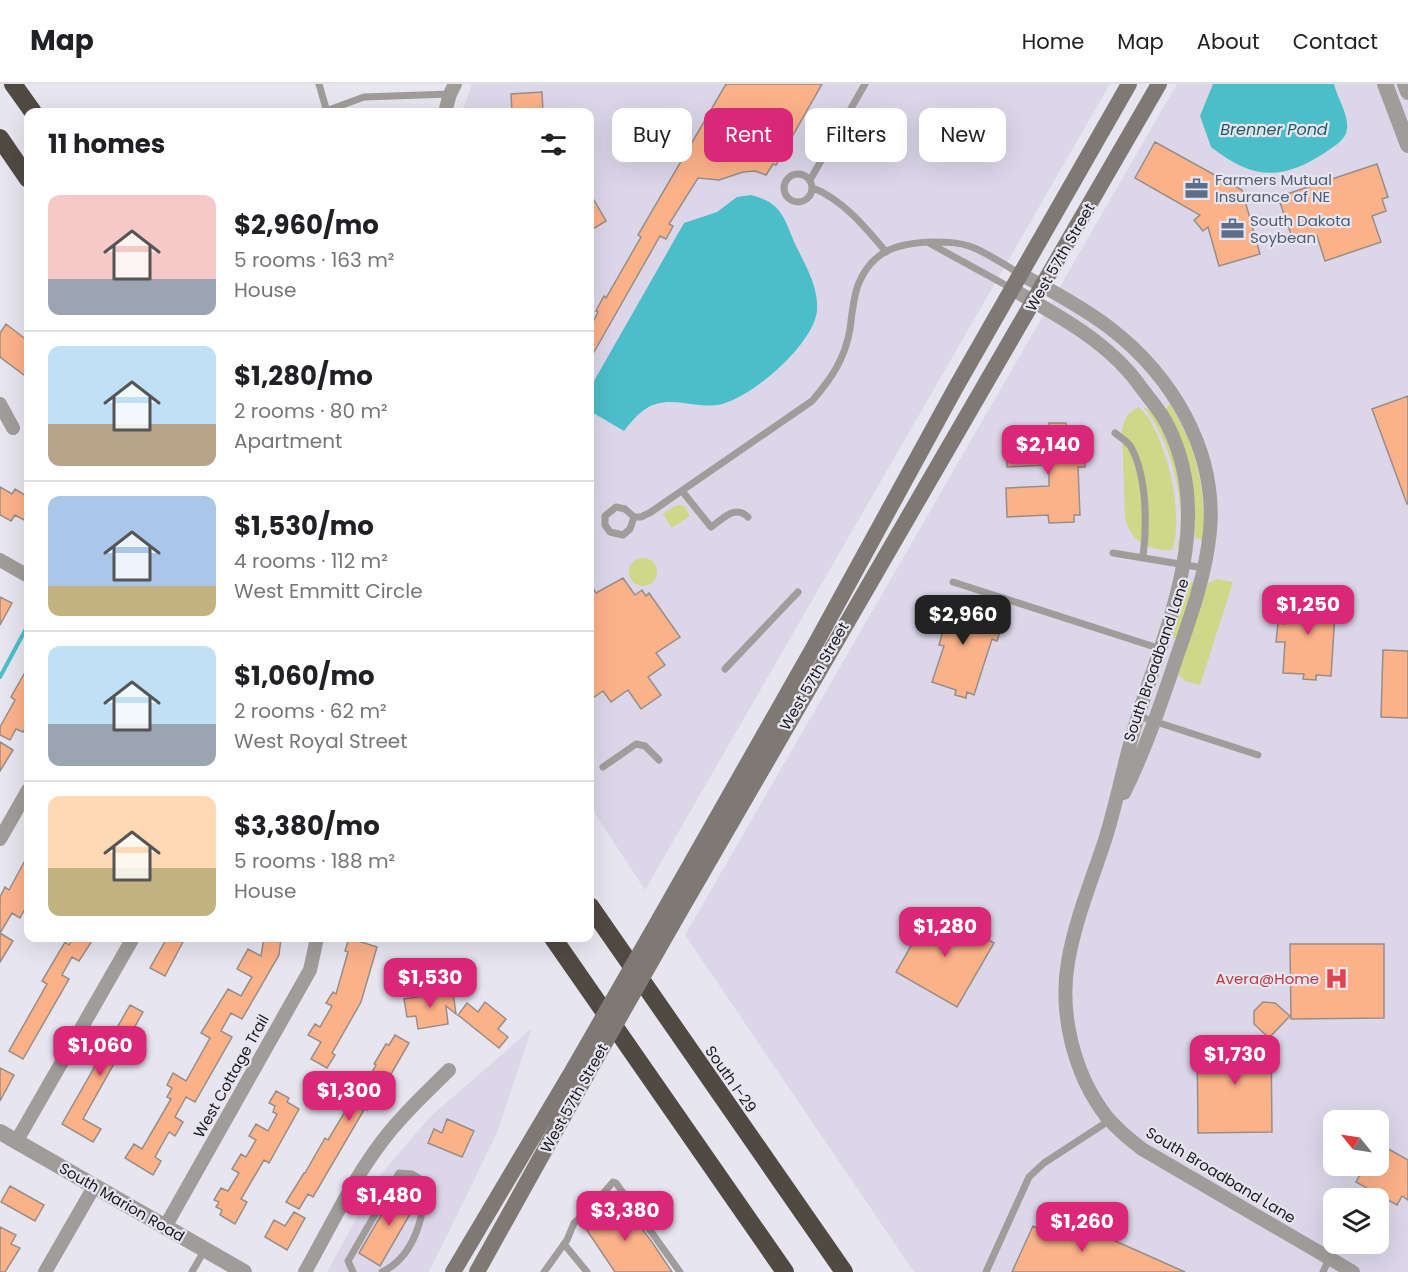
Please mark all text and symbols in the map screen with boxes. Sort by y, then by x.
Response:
text: Map [30,21,94,60]
text: Home [1022,27,1084,56]
text: Map [1117,27,1164,56]
text: About [1197,27,1260,56]
text: Contact [1293,27,1378,56]
chip: Buy [612,108,692,162]
chip: Rent [704,108,793,162]
chip: Filters [805,108,907,162]
chip: New [919,108,1006,162]
water label: Brenner Pond [1220,118,1328,141]
text: 11 homes [48,126,165,162]
icon: filters [537,128,570,161]
place label: Farmers Mutual Insurance of NE [1215,169,1332,207]
office icon: Farmers Mutual Insurance of NE [1184,175,1210,201]
street label: West 57th Street [1020,199,1100,315]
text: $2,960/mo [234,207,379,243]
place label: South Dakota Soybean [1250,210,1351,248]
office icon: South Dakota Soybean [1219,216,1245,242]
icon: home [96,219,168,291]
text: 5 rooms · 163 m² [234,246,394,274]
text: House [234,276,296,304]
text: $1,280/mo [234,358,373,394]
icon: home [96,370,168,442]
text: 2 rooms · 80 m² [234,397,388,425]
pin: $2,140 [999,425,1097,476]
text: Apartment [234,427,342,455]
text: $2,140 [1016,430,1080,458]
text: $1,530/mo [234,508,374,544]
icon: home [96,520,168,592]
text: 4 rooms · 112 m² [234,547,388,575]
street label: South Broadband Lane [1118,576,1194,744]
text: West Emmitt Circle [234,577,423,605]
pin: $1,250 [1259,585,1357,636]
text: $1,250 [1276,590,1340,618]
pin: $2,960 [914,595,1012,646]
text: $2,960 [929,600,997,628]
street label: West 57th Street [774,618,854,734]
text: $1,060/mo [234,658,375,694]
icon: home [96,670,168,742]
text: 2 rooms · 62 m² [234,697,387,725]
text: West Royal Street [234,727,408,755]
text: $3,380/mo [234,808,380,844]
icon: home [96,820,168,892]
text: 5 rooms · 188 m² [234,847,395,875]
text: House [234,877,296,905]
pin: $1,280 [896,907,994,958]
text: $1,280 [913,912,977,940]
pin: $1,530 [381,958,479,1009]
text: $1,530 [398,963,462,991]
hospital icon: Avera@Home [1324,965,1350,991]
place label: Avera@Home [1216,968,1319,989]
street label: West Cottage Trail [188,1010,274,1142]
pin: $1,060 [51,1026,149,1077]
text: $1,060 [67,1031,133,1059]
pin: $1,730 [1186,1035,1284,1086]
street label: West 57th Street [535,1040,613,1156]
text: $1,730 [1204,1040,1266,1068]
street label: South I-29 [700,1041,762,1117]
pin: $1,300 [300,1071,398,1122]
text: $1,300 [317,1076,381,1104]
north arrow [1323,1110,1389,1176]
map controls [1323,1110,1389,1254]
street label: South Broadband Lane [1142,1122,1300,1228]
street label: South Marion Road [55,1158,189,1246]
pin: $1,480 [340,1176,438,1227]
text: $1,480 [356,1181,422,1209]
button: layers [1323,1188,1389,1254]
pin: $3,380 [576,1191,674,1242]
text: $3,380 [590,1196,660,1224]
pin: $1,260 [1033,1202,1131,1253]
text: $1,260 [1050,1207,1114,1235]

